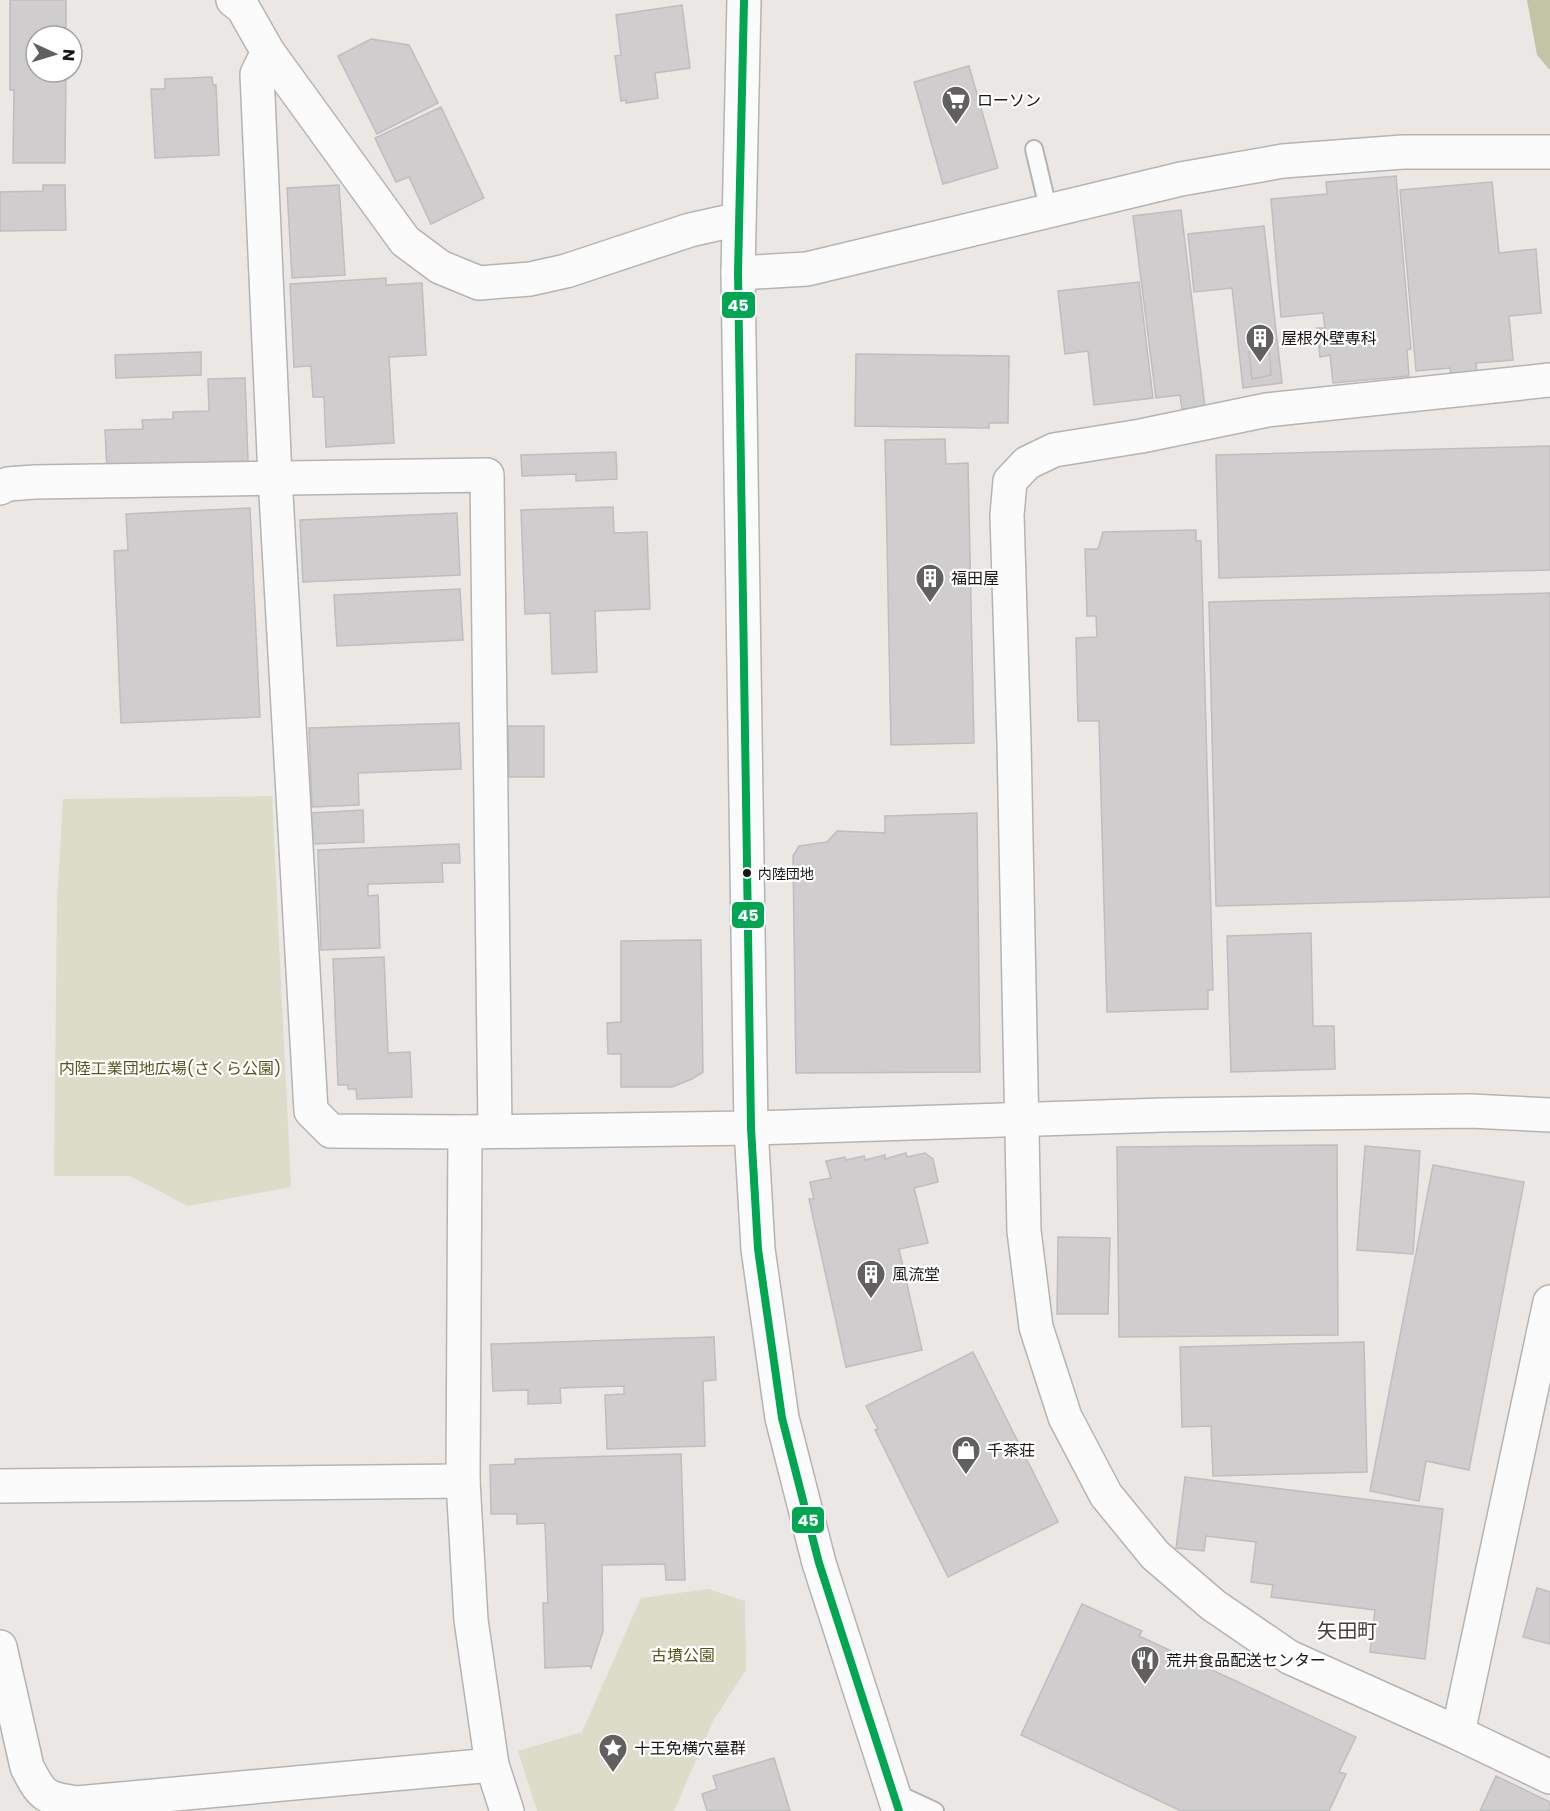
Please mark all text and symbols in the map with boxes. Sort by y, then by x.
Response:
north arrow [24,24,84,84]
text: N [57,48,80,62]
supermarket icon: ローソン [940,84,972,126]
place label: ローソン [977,89,1041,112]
line badge: 45 [721,291,756,319]
text: 45 [727,294,749,317]
building icon: 屋根外壁専科 [1244,322,1276,364]
place label: 屋根外壁専科 [1281,327,1377,350]
building icon: 福田屋 [914,562,946,604]
place label: 福田屋 [951,567,999,590]
place label: 内陸団地 [758,864,814,884]
marker: 内陸団地 [741,867,753,879]
line badge: 45 [731,901,765,929]
text: 45 [737,904,759,927]
park label: 内陸工業団地広場(さくら公園) [59,1057,281,1080]
building icon: 風流堂 [855,1258,887,1300]
place label: 風流堂 [892,1263,940,1286]
shop icon: 千茶荘 [950,1434,982,1476]
place label: 千茶荘 [987,1439,1035,1462]
line badge: 45 [791,1506,825,1534]
text: 45 [797,1509,819,1532]
district label: 矢田町 [1317,1617,1377,1645]
park label: 古墳公園 [651,1644,715,1667]
restaurant icon: 荒井食品配送センター [1129,1644,1161,1686]
place label: 荒井食品配送センター [1166,1649,1326,1672]
place icon: 十王免横穴墓群 [597,1732,629,1774]
place label: 十王免横穴墓群 [634,1737,746,1760]

